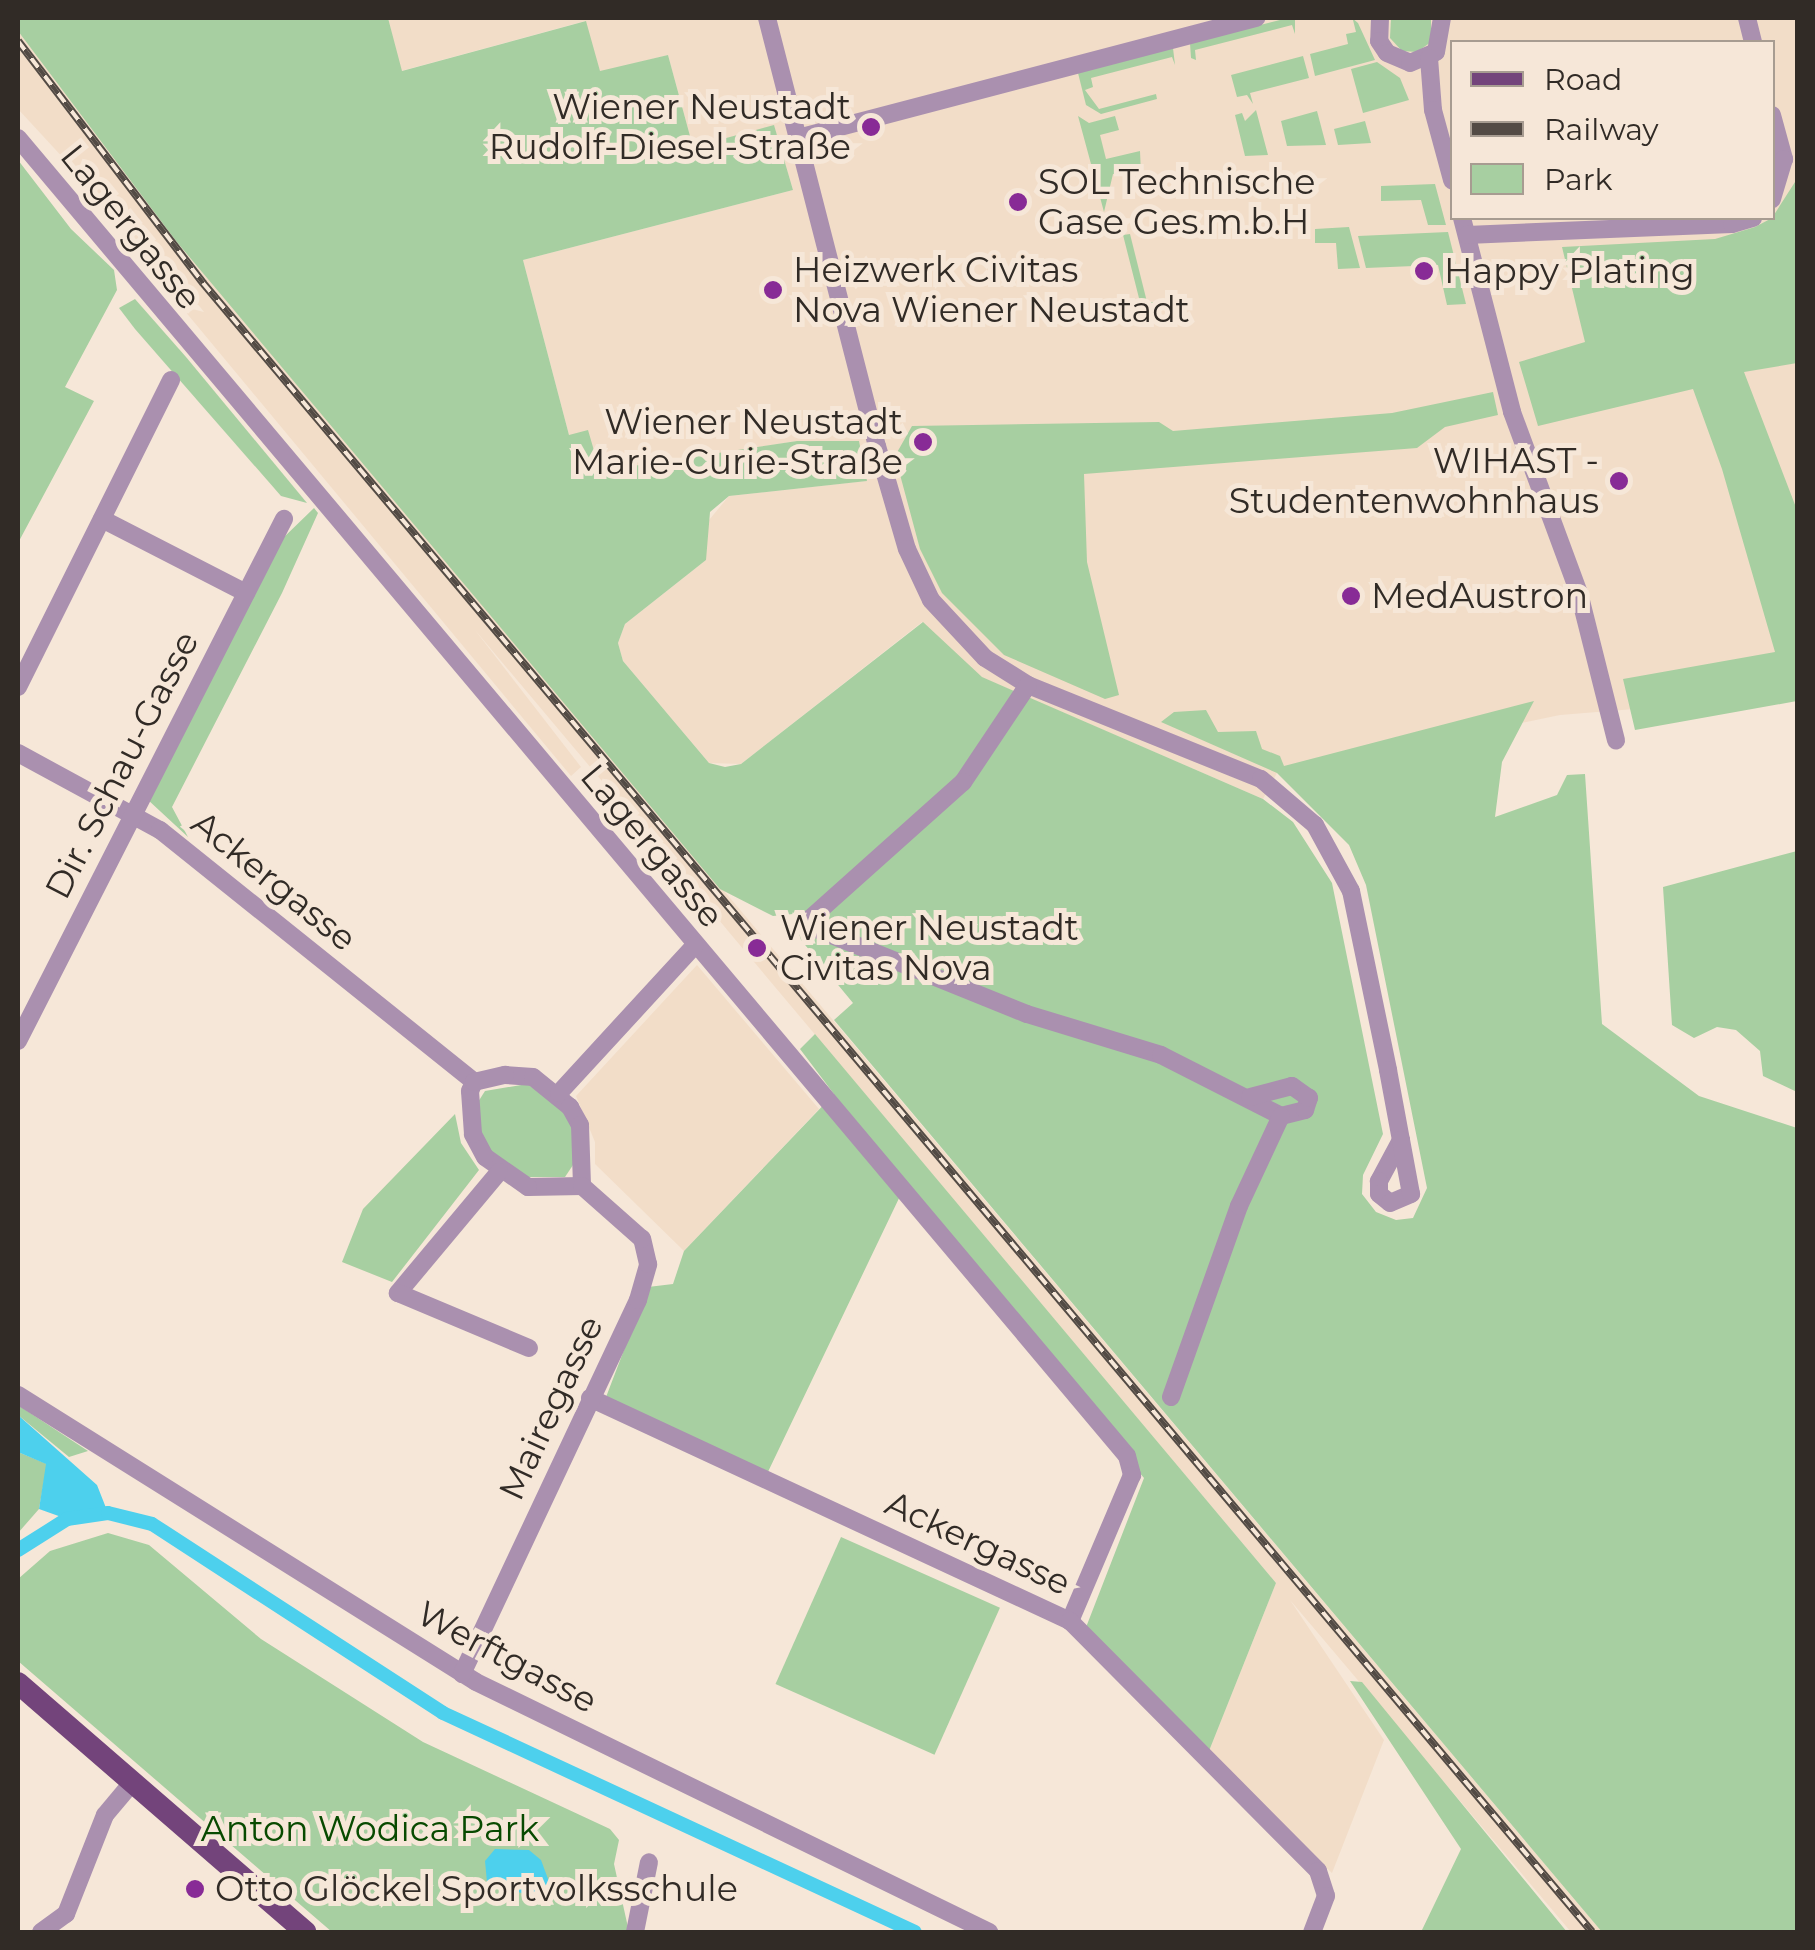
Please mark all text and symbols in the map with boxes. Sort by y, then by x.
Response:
legend [1450,40,1775,220]
text: Road [1544,61,1622,98]
place label: Wiener Neustadt Rudolf-Diesel-Straße [489,86,851,168]
text: Railway [1544,111,1659,148]
marker: Wiener Neustadt Rudolf-Diesel-Straße [860,116,882,138]
street label: Lagergasse [52,136,210,318]
place label: SOL Technische Gase Ges.m.b.H [1038,161,1315,243]
text: Park [1544,161,1613,198]
marker: SOL Technische Gase Ges.m.b.H [1007,191,1029,213]
place label: Heizwerk Civitas Nova Wiener Neustadt [793,249,1190,331]
place label: Happy Plating [1444,250,1695,292]
marker: Happy Plating [1413,260,1435,282]
marker: Heizwerk Civitas Nova Wiener Neustadt [762,279,784,301]
place label: Wiener Neustadt Marie-Curie-Straße [572,401,903,483]
marker: Wiener Neustadt Marie-Curie-Straße [912,431,934,453]
place label: WIHAST - Studentenwohnhaus [1229,440,1599,522]
marker: WIHAST - Studentenwohnhaus [1608,470,1630,492]
place label: MedAustron [1371,575,1588,617]
marker: MedAustron [1340,585,1362,607]
street label: Dir. Schau-Gasse [37,624,207,906]
street label: Lagergasse [572,756,732,936]
street label: Ackergasse [183,802,365,960]
place label: Wiener Neustadt Civitas Nova [780,907,1079,989]
marker: Wiener Neustadt Civitas Nova [744,935,770,961]
street label: Mairegasse [490,1309,612,1507]
street label: Ackergasse [879,1482,1077,1604]
street label: Werftgasse [410,1592,604,1722]
park label: Anton Wodica Park [201,1808,539,1850]
place label: Otto Glöckel Sportvolksschule [215,1868,738,1910]
marker: Otto Glöckel Sportvolksschule [184,1878,206,1900]

